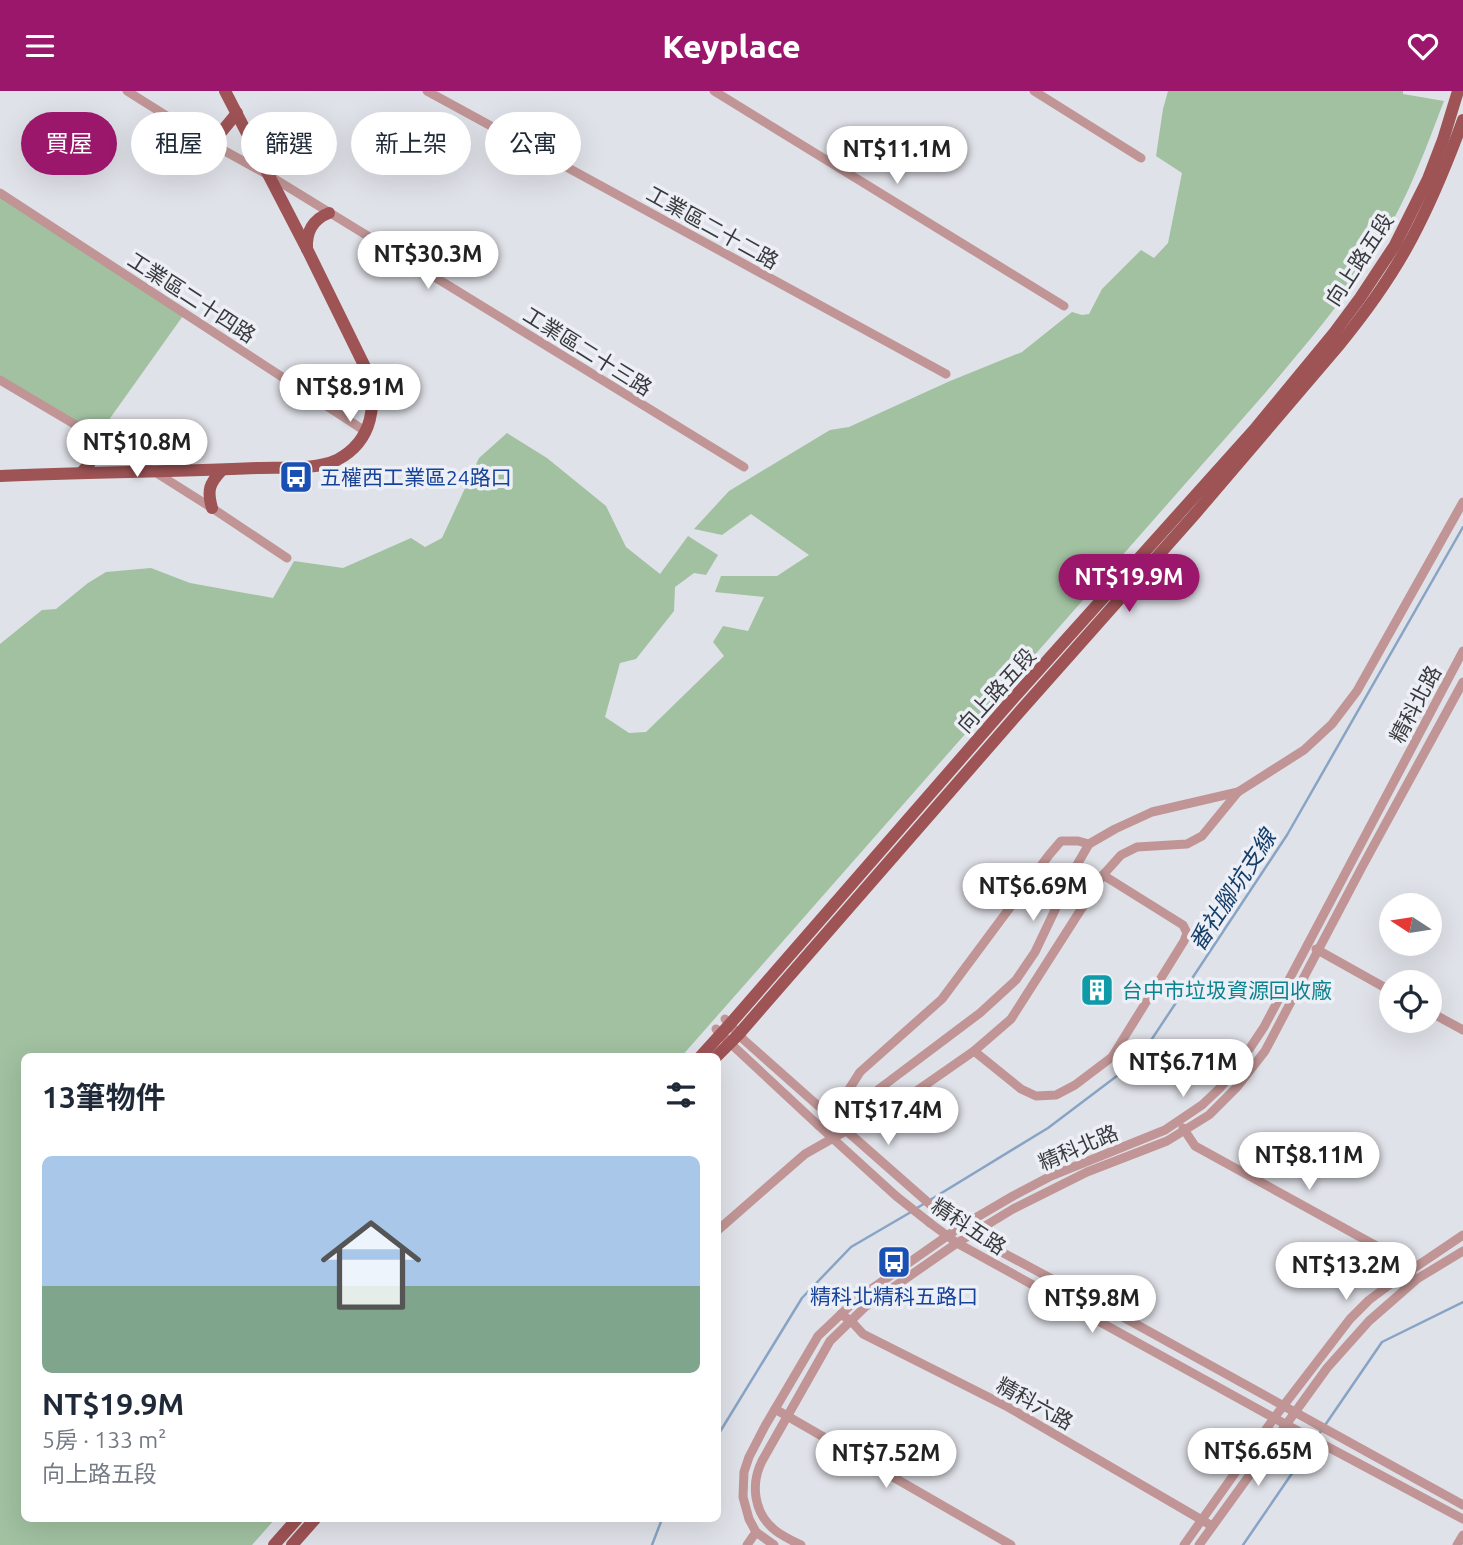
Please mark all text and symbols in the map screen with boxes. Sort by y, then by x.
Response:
icon: menu [21,27,59,65]
icon: heart [1404,27,1442,65]
text: Keyplace [662,28,801,64]
chip: 買屋 [21,112,117,175]
chip: 租屋 [131,112,227,175]
chip: 篩選 [241,112,337,175]
chip: 新上架 [351,112,471,175]
chip: 公寓 [485,112,581,175]
pin: NT$11.1M [825,127,969,186]
text: NT$11.1M [843,136,951,161]
street label: 工業區二十二路 [643,181,783,273]
street label: 向上路五段 [1320,208,1398,310]
pin: NT$30.3M [356,231,500,291]
text: NT$30.3M [374,241,482,266]
street label: 工業區二十四路 [124,247,260,347]
street label: 工業區二十三路 [519,302,657,400]
pin: NT$8.91M [278,365,422,424]
text: NT$8.91M [296,374,404,399]
pin: NT$10.8M [65,419,209,479]
text: NT$10.8M [83,429,191,454]
bus stop icon: 五權西工業區24路口 [277,458,315,496]
place label: 五權西工業區24路口 [320,465,512,489]
pin: NT$19.9M [1057,554,1201,614]
text: NT$19.9M [1075,564,1183,589]
street label: 向上路五段 [952,643,1040,737]
street label: 精科北路 [1385,661,1445,747]
water label: 番社腳坑支線 [1184,823,1282,955]
pin: NT$6.69M [961,863,1105,923]
text: NT$6.69M [979,873,1087,898]
north arrow [1379,893,1442,955]
map controls [1379,893,1442,1033]
button: locate [1379,970,1442,1033]
building icon: 台中市垃圾資源回收廠 [1078,971,1116,1009]
place label: 台中市垃圾資源回收廠 [1122,978,1332,1002]
pin: NT$6.71M [1111,1039,1255,1099]
text: NT$6.71M [1129,1049,1237,1074]
icon: filters [662,1076,700,1114]
text: 13筆物件 [42,1080,166,1114]
pin: NT$17.4M [816,1087,960,1147]
text: NT$17.4M [834,1097,942,1122]
street label: 精科北路 [1035,1120,1121,1174]
pin: NT$8.11M [1237,1133,1381,1192]
text: NT$8.11M [1255,1142,1363,1167]
street label: 精科五路 [927,1193,1011,1259]
icon: home [308,1202,434,1328]
bus stop icon: 精科北精科五路口 [875,1243,913,1281]
pin: NT$13.2M [1274,1243,1418,1302]
text: NT$13.2M [1292,1252,1400,1277]
pin: NT$9.8M [1027,1275,1157,1335]
place label: 精科北精科五路口 [810,1284,978,1308]
text: NT$9.8M [1044,1285,1140,1310]
street label: 精科六路 [992,1372,1078,1434]
text: NT$19.9M [42,1387,184,1421]
text: 5房 · 133 m² [42,1427,166,1452]
pin: NT$6.65M [1186,1429,1330,1488]
pin: NT$7.52M [814,1431,958,1490]
text: NT$6.65M [1204,1438,1312,1463]
text: NT$7.52M [832,1440,940,1465]
text: 向上路五段 [42,1461,157,1486]

